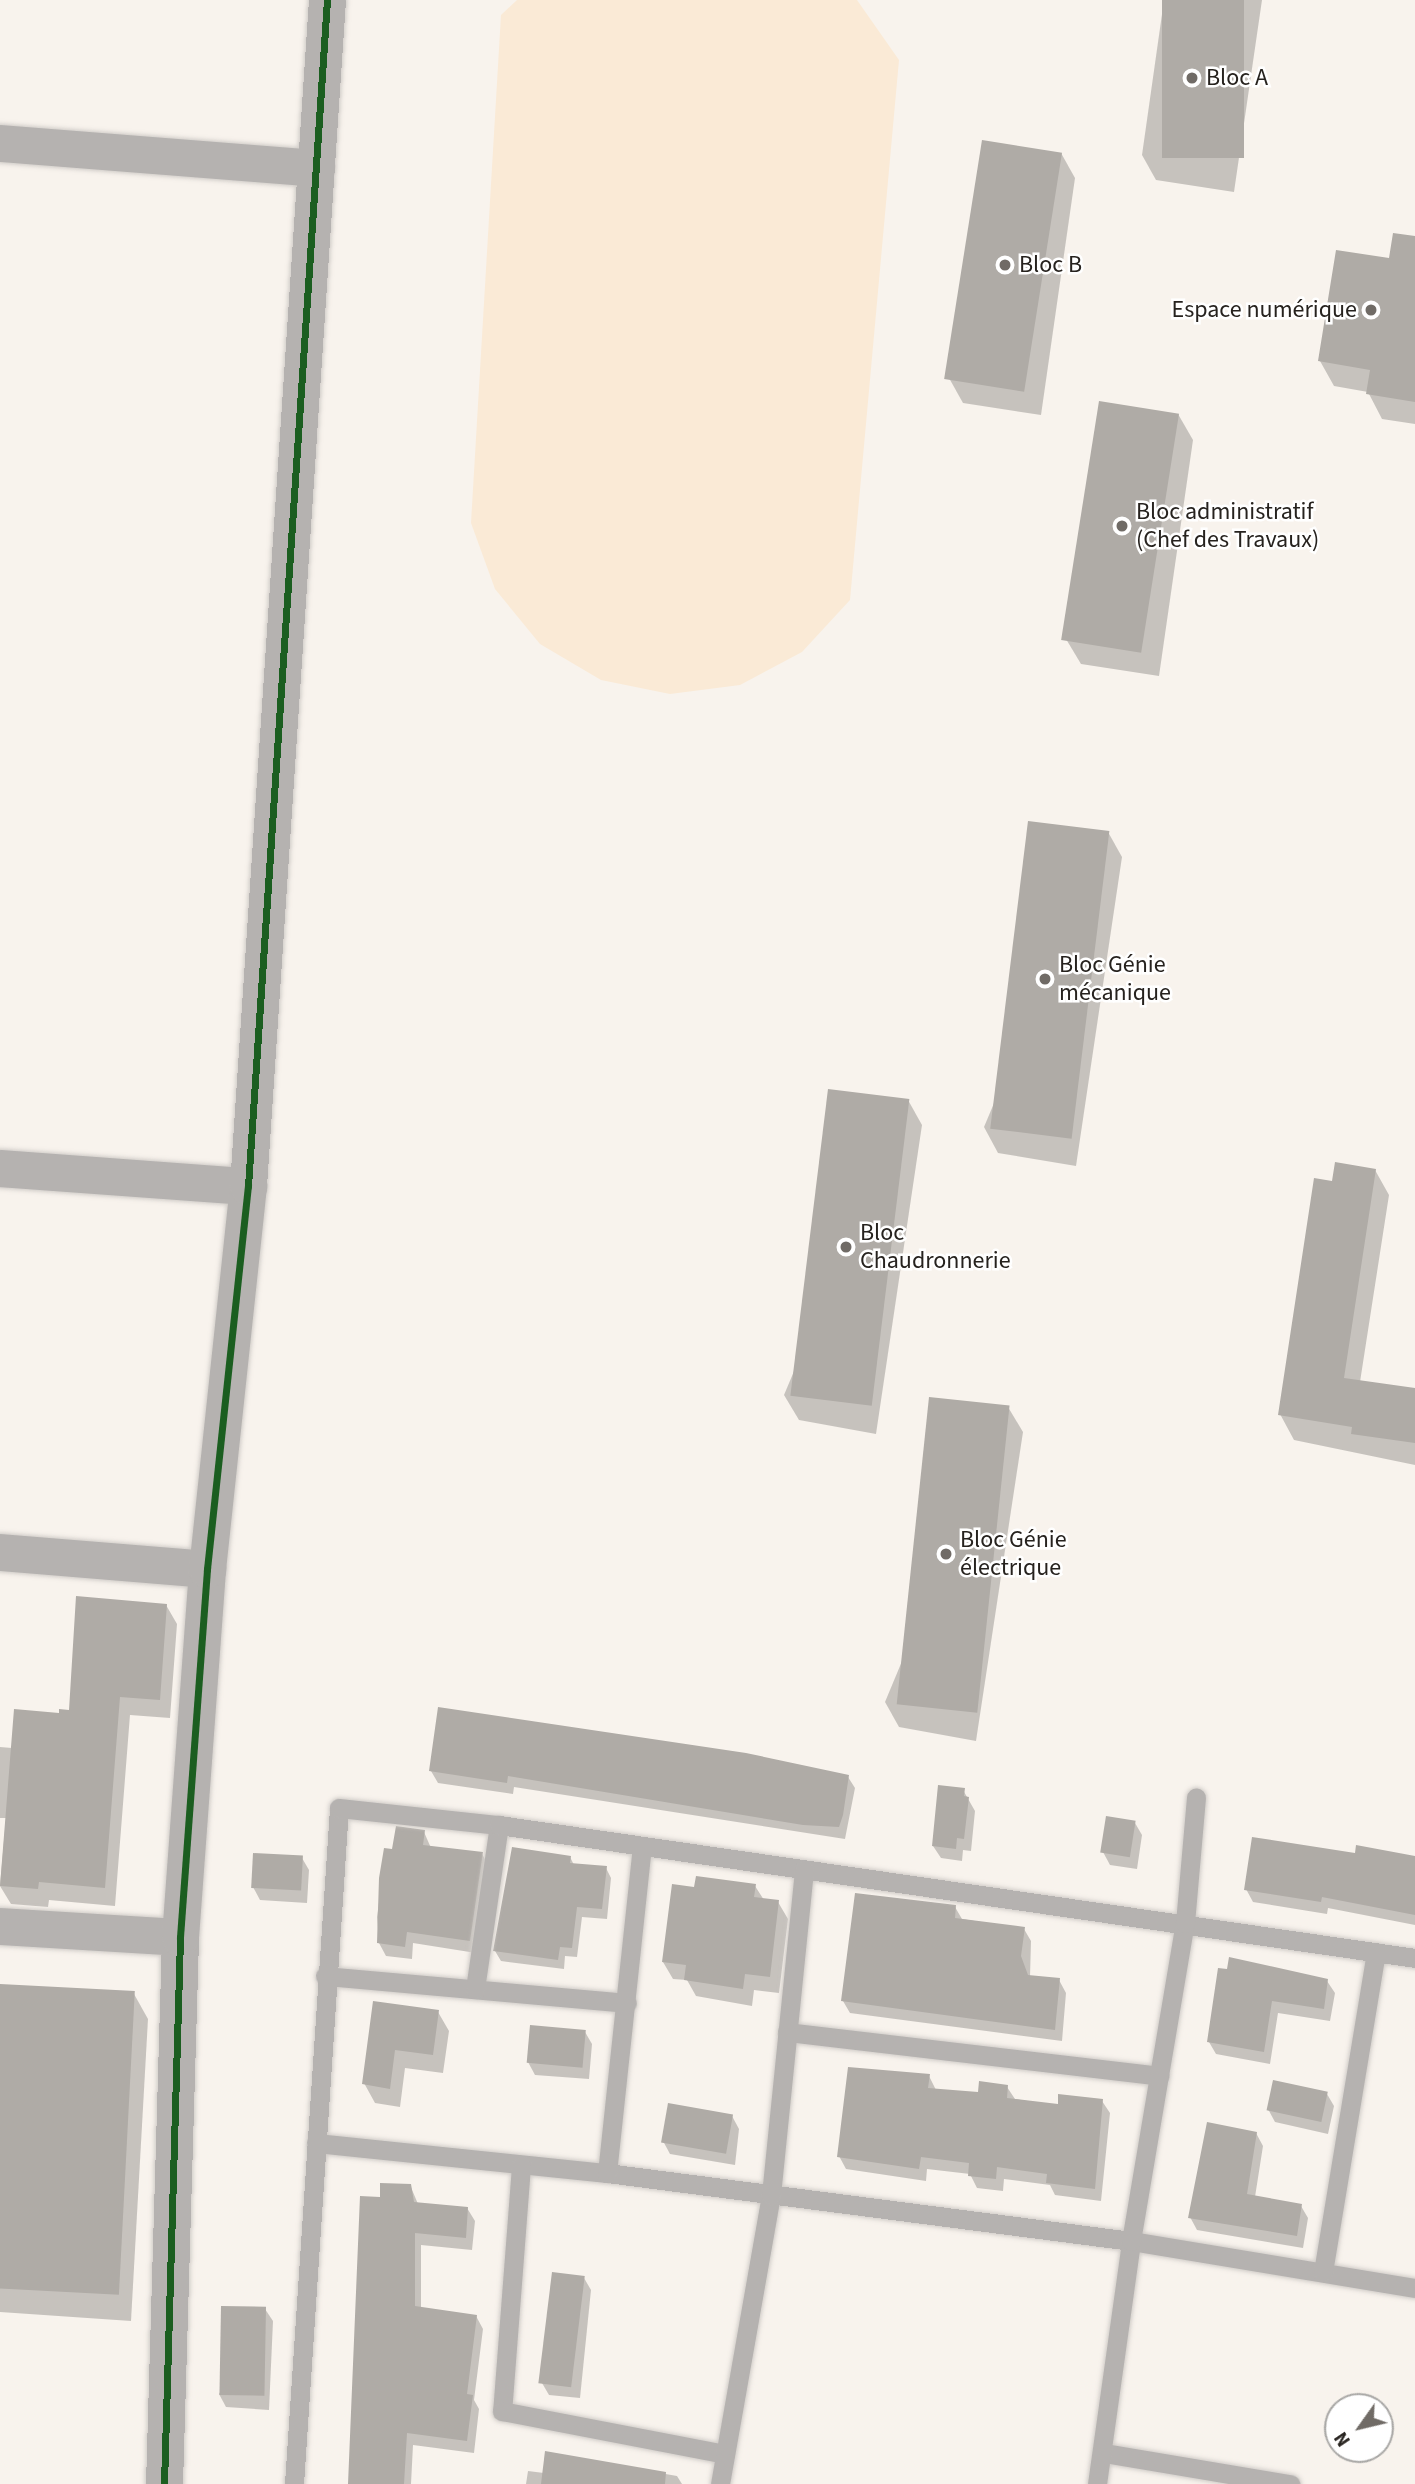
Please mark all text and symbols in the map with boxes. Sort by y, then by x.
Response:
place label: Bloc A [1206,64,1268,92]
marker: Bloc A [1184,70,1200,86]
place label: Bloc B [1019,251,1082,279]
marker: Bloc B [997,257,1013,273]
place label: Espace numérique [1172,296,1357,324]
marker: Espace numérique [1363,302,1379,318]
place label: Bloc administratif (Chef des Travaux) [1136,498,1319,554]
marker: Bloc administratif (Chef des Travaux) [1114,518,1130,534]
place label: Bloc Génie mécanique [1059,951,1171,1007]
marker: Bloc Génie mécanique [1037,971,1053,987]
place label: Bloc Chaudronnerie [860,1219,1011,1275]
marker: Bloc Chaudronnerie [838,1239,854,1255]
place label: Bloc Génie électrique [960,1526,1067,1582]
marker: Bloc Génie électrique [938,1546,954,1562]
north arrow [1324,2393,1394,2463]
text: N [1328,2426,1358,2452]

